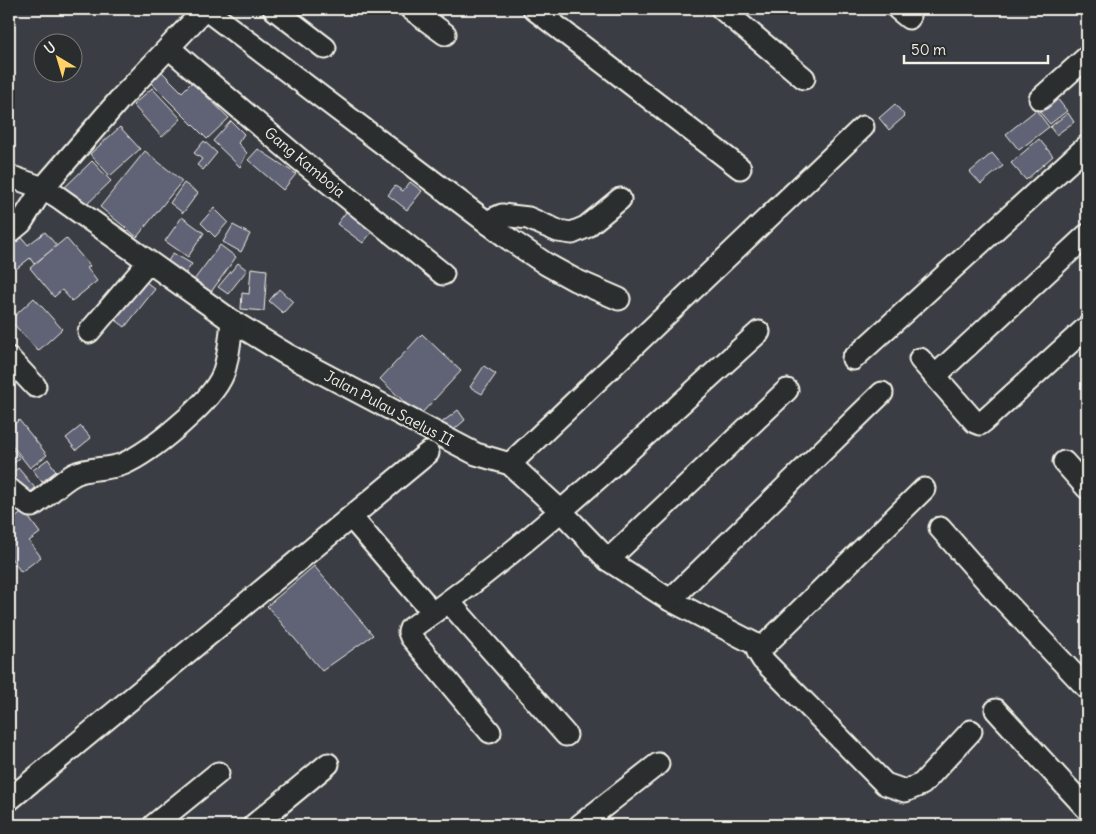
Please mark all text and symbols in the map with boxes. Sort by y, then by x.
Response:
north arrow [32,32,82,82]
scale bar [904,32,1047,64]
text: U [41,38,59,58]
text: 50 m [911,40,946,59]
street label: Gang Kamboja [261,123,350,202]
street label: Jalan Pulau Saelus II [321,366,457,450]

